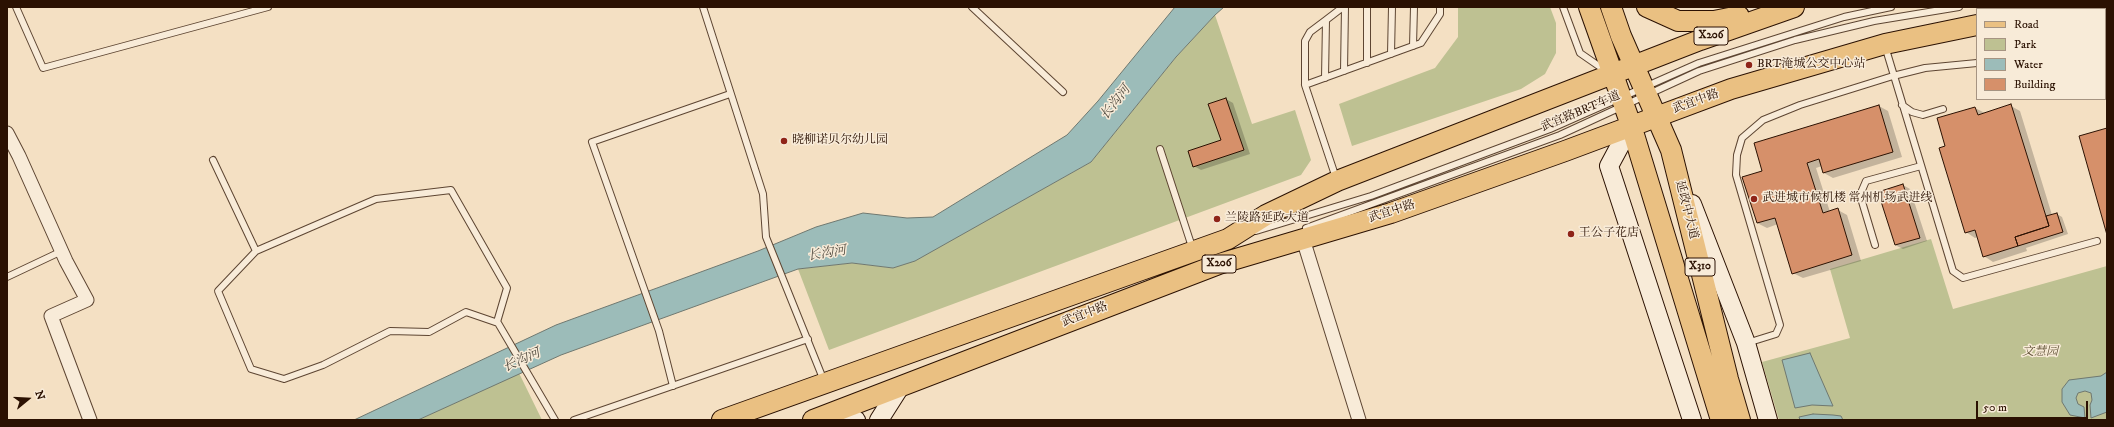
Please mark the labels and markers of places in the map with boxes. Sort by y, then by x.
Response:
place label: BRT淹城公交中心站 [1757,58,1866,72]
marker: BRT淹城公交中心站 [1744,60,1754,70]
place label: 晓柳诺贝尔幼儿园 [792,134,888,148]
marker: 晓柳诺贝尔幼儿园 [779,136,789,146]
place label: 武进城市候机楼 常州机场武进线 [1762,192,1933,206]
marker: 武进城市候机楼 常州机场武进线 [1749,194,1759,204]
place label: 兰陵路延政大道 [1225,212,1309,226]
marker: 兰陵路延政大道 [1212,214,1222,224]
place label: 王公子花店 [1579,227,1639,241]
marker: 王公子花店 [1566,229,1576,239]

